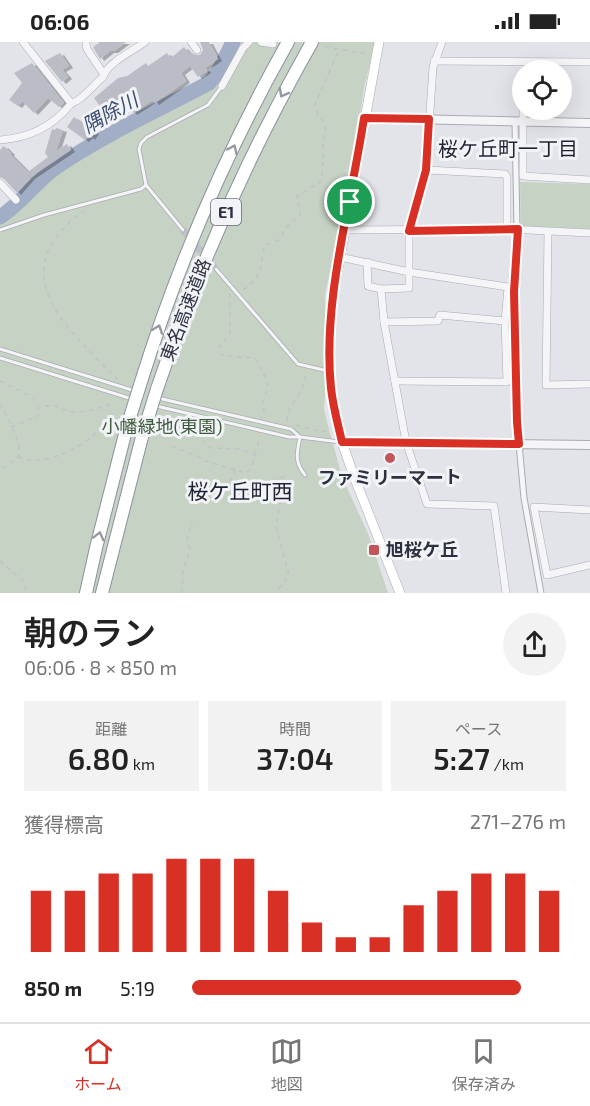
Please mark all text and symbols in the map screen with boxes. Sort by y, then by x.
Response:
text: 06:06 [30,8,89,34]
map controls [512,60,572,120]
button: locate [512,60,572,120]
water label: 隅除川 [77,86,143,137]
one-way arrow [279,87,291,97]
district label: 桜ケ丘町一丁目 [438,136,578,160]
one-way arrow [226,145,238,156]
pin [324,176,375,227]
icon: arrive [333,185,366,218]
road number: E1 [211,199,241,225]
street label: 東名高速道路 [155,255,215,364]
one-way arrow [150,324,163,335]
park label: 小幡緑地(東園) [102,415,222,437]
marker: ファミリーマート [383,451,397,465]
place label: ファミリーマート [318,466,462,488]
district label: 桜ケ丘町西 [188,478,293,503]
one-way arrow [91,531,104,541]
place label: 旭桜ケ丘 [386,538,458,560]
marker: 旭桜ケ丘 [367,543,381,557]
text: 朝のラン [24,612,156,652]
button: share [503,613,566,676]
text: 06:06 · 8 × 850 m [24,655,177,679]
text: 距離 [95,719,127,738]
text: 時間 [279,719,311,738]
text: ペース [455,719,502,738]
text: 6.80 [68,740,129,776]
text: 37:04 [256,740,334,776]
text: 5:27 [433,740,490,776]
text: km [129,754,155,773]
text: /km [490,754,524,773]
text: 271–276 m [470,809,566,833]
text: 獲得標高 [24,812,104,836]
text: 850 m [24,976,82,1000]
text: 5:19 [120,976,155,1000]
tab: ホーム [74,1035,122,1095]
tab: 地図 [270,1035,303,1095]
tab: 保存済み [452,1035,516,1095]

